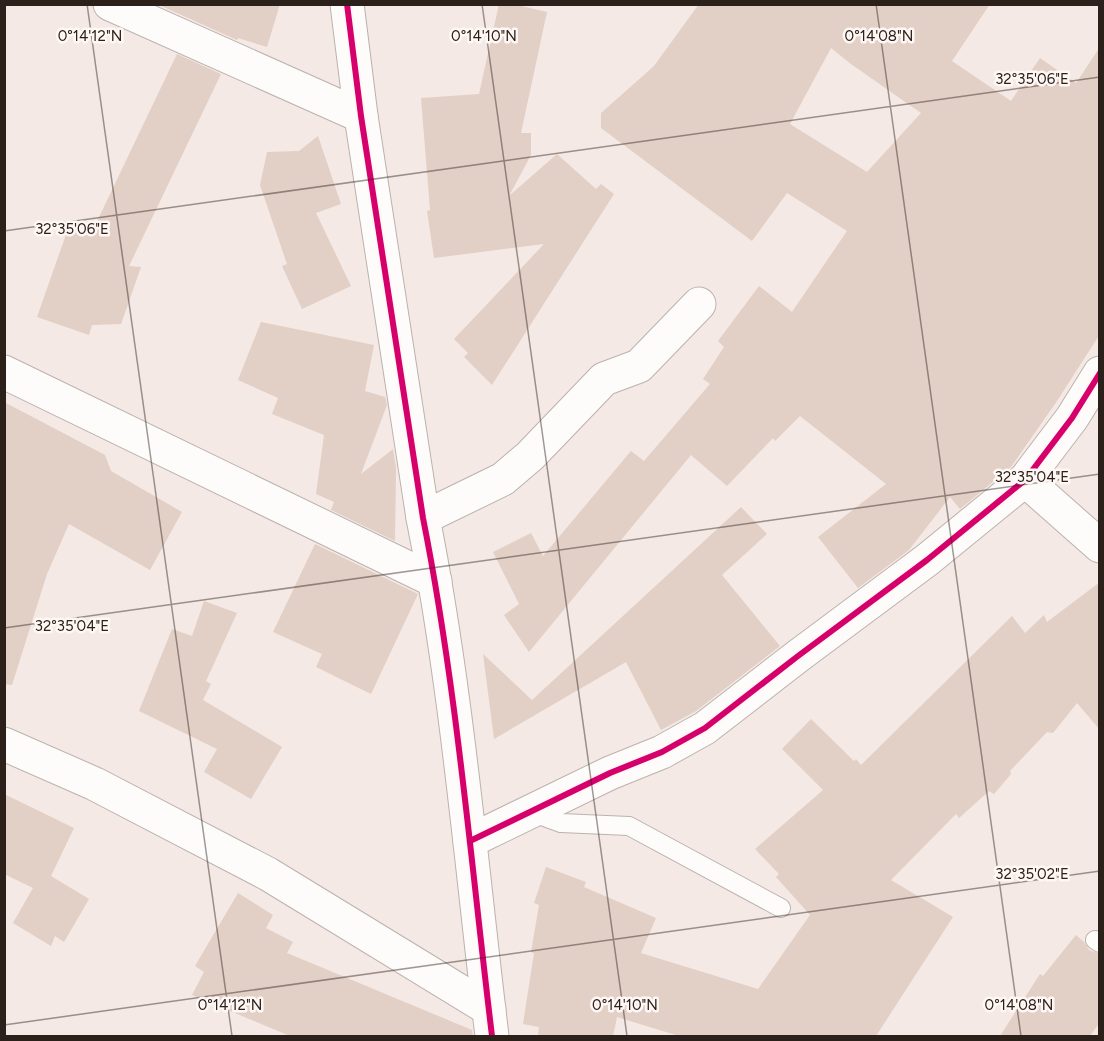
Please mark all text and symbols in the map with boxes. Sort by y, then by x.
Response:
text: 0°14'12"N [58,27,122,45]
text: 0°14'10"N [451,27,517,45]
text: 0°14'08"N [845,27,913,45]
text: 32°35'06"E [995,70,1069,88]
text: 32°35'06"E [35,220,109,238]
text: 32°35'04"E [995,468,1069,486]
text: 32°35'04"E [35,617,109,635]
text: 32°35'02"E [995,865,1069,883]
text: 0°14'12"N [198,996,262,1014]
text: 0°14'10"N [592,996,658,1014]
text: 0°14'08"N [985,996,1053,1014]

